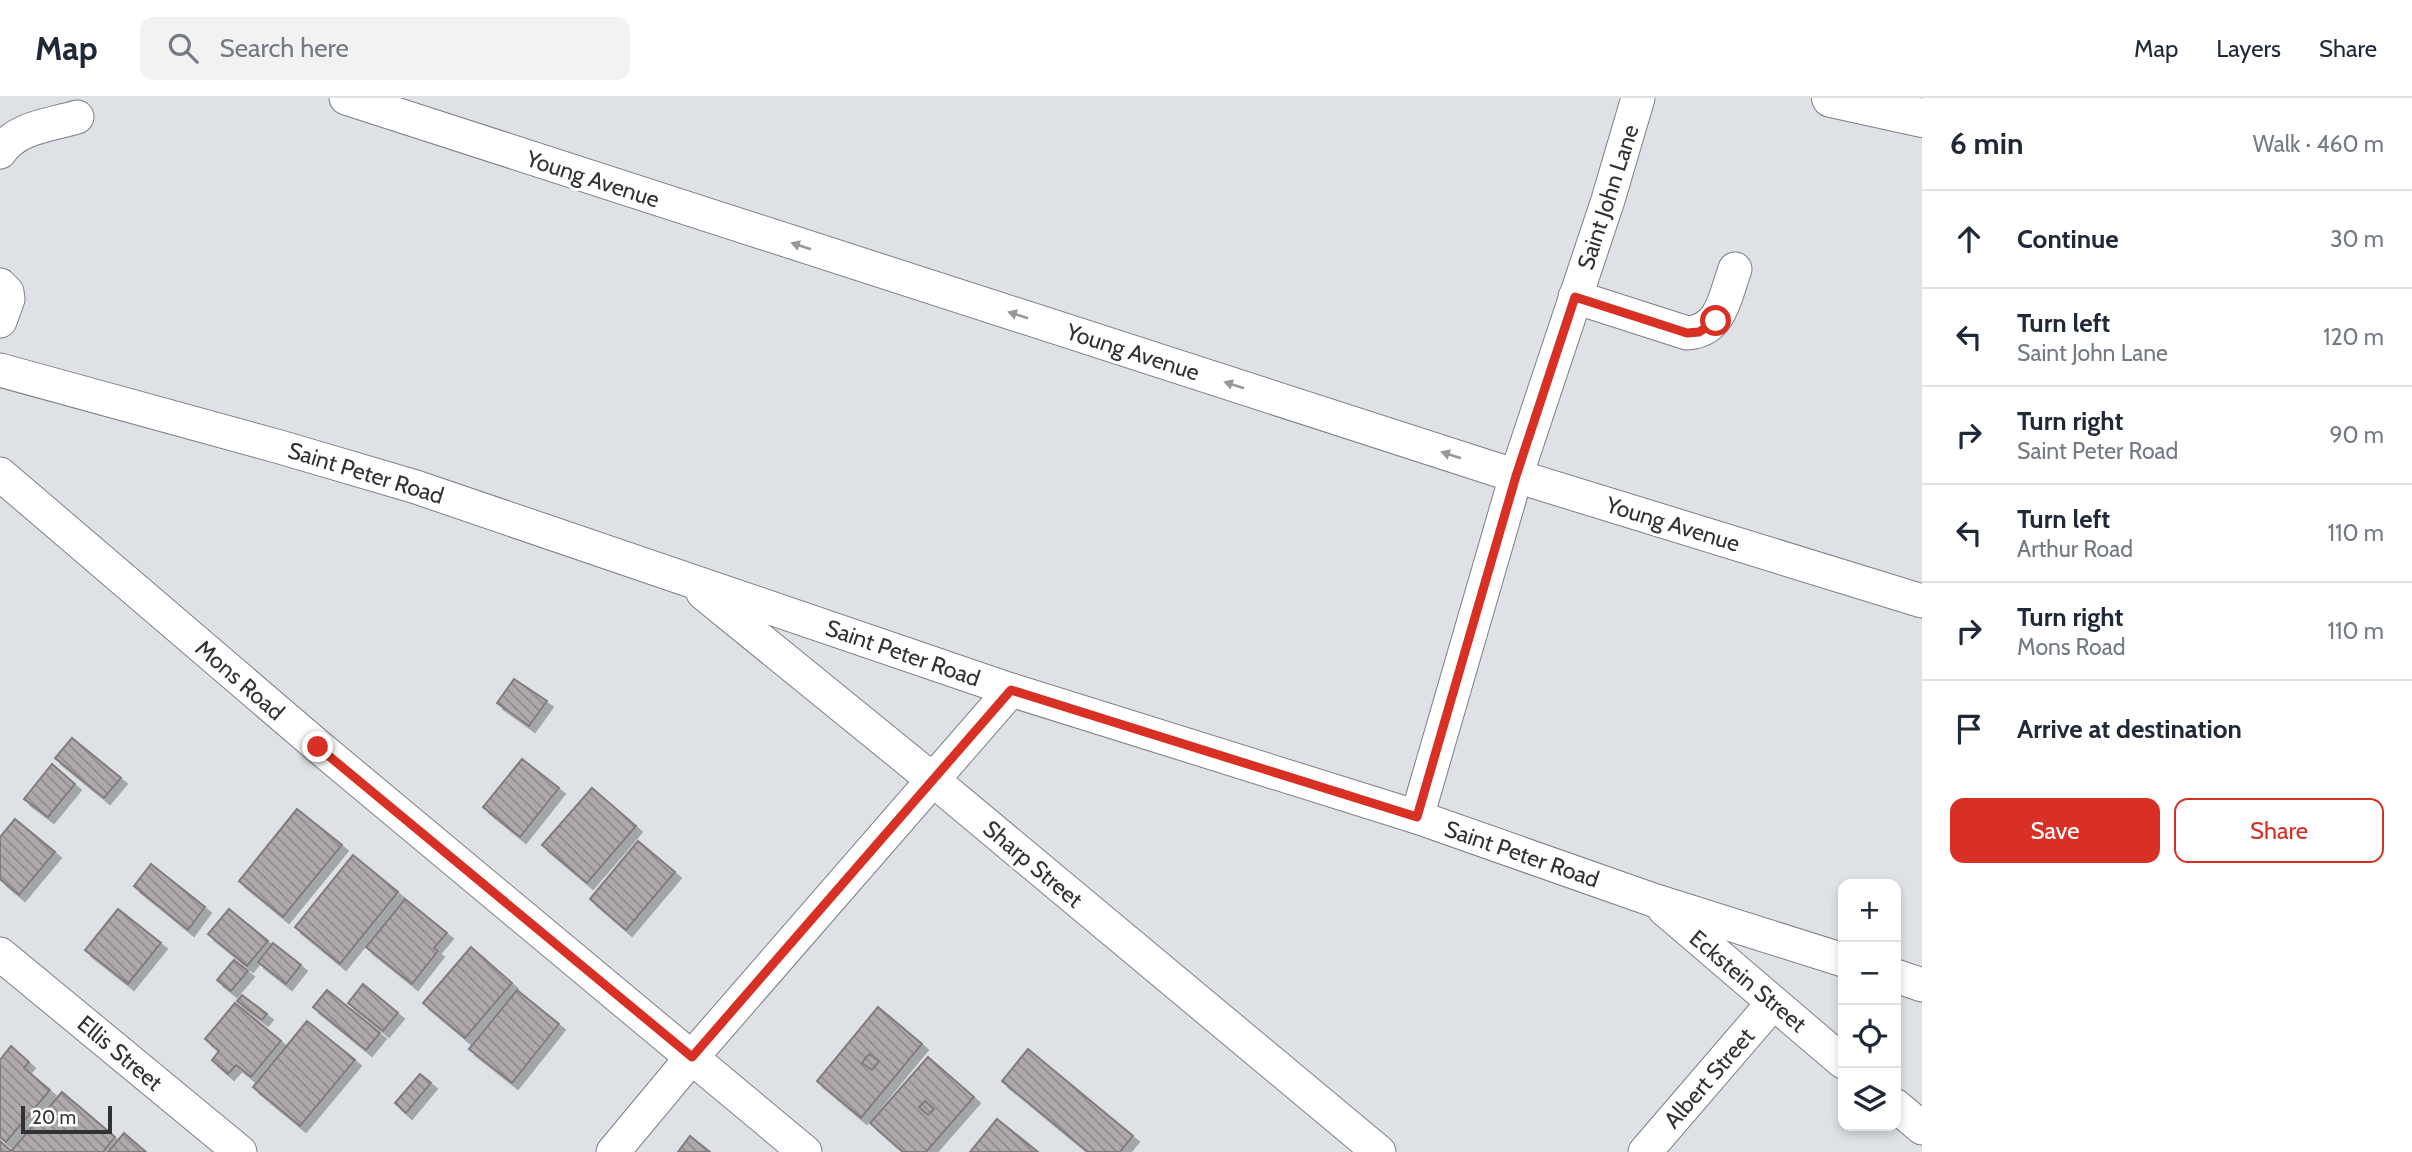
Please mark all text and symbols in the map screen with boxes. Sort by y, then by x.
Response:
search box [140,17,630,80]
text: Map [35,28,98,68]
icon: search [164,29,202,67]
text: Search here [220,32,349,64]
text: Map [2134,34,2178,63]
text: Layers [2216,34,2281,63]
text: Share [2319,34,2377,63]
street label: Saint John Lane [1571,121,1645,273]
text: 6 min [1950,125,2023,162]
text: Walk · 460 m [2253,130,2384,158]
street label: Young Avenue [522,144,663,214]
icon: ahead [1950,220,1988,258]
text: Continue [2017,223,2119,255]
text: 30 m [2330,225,2384,253]
one-way arrow [790,240,811,250]
route start [1700,305,1731,336]
text: Turn left [2017,307,2110,339]
one-way arrow [1007,310,1028,320]
street label: Young Avenue [1062,317,1203,387]
icon: left [1950,318,1988,356]
text: 120 m [2323,323,2384,351]
text: Saint John Lane [2017,339,2168,367]
one-way arrow [1224,379,1245,390]
text: Turn right [2017,405,2123,437]
icon: right [1950,416,1988,454]
text: 90 m [2330,421,2384,449]
street label: Saint Peter Road [285,436,447,510]
text: Saint Peter Road [2017,437,2178,465]
one-way arrow [1440,449,1461,460]
street label: Young Avenue [1602,490,1743,558]
text: Turn left [2017,503,2110,535]
icon: left [1950,514,1988,552]
text: 110 m [2328,519,2384,547]
text: Arthur Road [2017,535,2133,563]
text: Turn right [2017,601,2123,633]
icon: right [1950,612,1988,650]
street label: Saint Peter Road [822,613,984,693]
text: 110 m [2328,617,2384,645]
text: Mons Road [2017,633,2126,661]
street label: Mons Road [190,634,290,726]
icon: arrive [1950,710,1988,748]
text: Arrive at destination [2017,713,2242,745]
route end [302,731,333,762]
button: Save [1950,798,2160,863]
button: Share [2174,798,2384,863]
street label: Sharp Street [978,814,1089,914]
street label: Saint Peter Road [1441,814,1603,894]
map controls [1838,879,1901,1131]
button: + [1838,879,1901,942]
street label: Eckstein Street [1684,924,1812,1038]
button: − [1838,942,1901,1005]
button: locate [1838,1005,1901,1068]
street label: Ellis Street [72,1009,168,1097]
street label: Albert Street [1658,1022,1760,1134]
button: layers [1838,1068,1901,1131]
scale bar [21,1103,112,1135]
text: 20 m [32,1106,76,1129]

